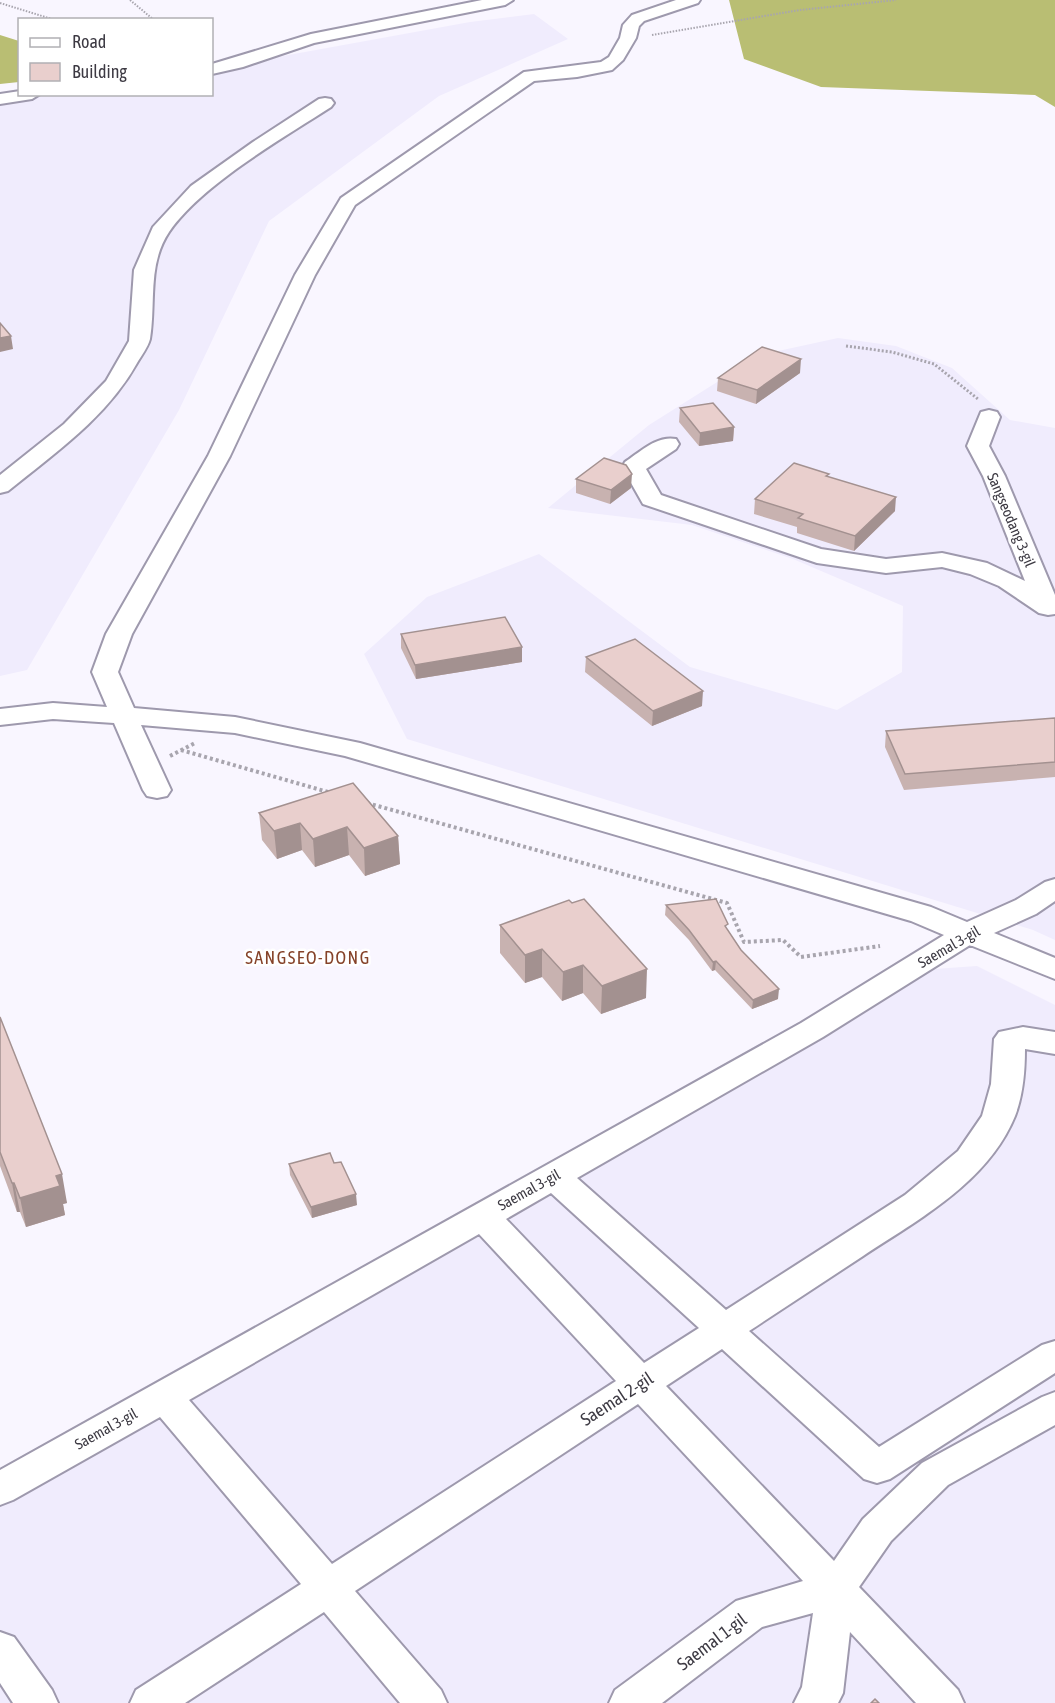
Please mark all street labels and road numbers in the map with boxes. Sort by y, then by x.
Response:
street label: Sangseodang 3-gil [984,470,1039,569]
street label: Saemal 3-gil [915,922,983,971]
street label: Saemal 3-gil [495,1165,563,1214]
street label: Saemal 2-gil [577,1367,657,1430]
street label: Saemal 3-gil [72,1404,140,1453]
street label: Saemal 1-gil [673,1609,751,1674]

